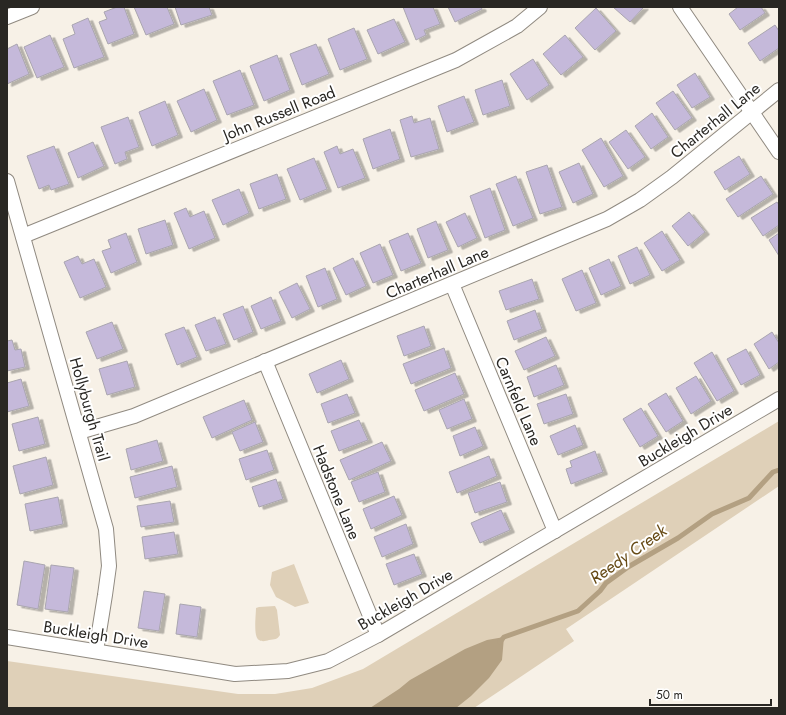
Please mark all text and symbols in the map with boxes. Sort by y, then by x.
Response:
street label: Charterhall Lane [665,77,765,164]
street label: John Russell Road [218,80,339,147]
street label: Charterhall Lane [382,240,492,305]
street label: Carnfeld Lane [489,353,548,449]
street label: Hollyburgh Trail [64,355,115,464]
street label: Buckleigh Drive [634,398,737,473]
street label: Hadstone Lane [307,441,366,543]
water label: Reedy Creek [585,518,672,589]
street label: Buckleigh Drive [354,563,457,636]
street label: Buckleigh Drive [42,615,150,654]
scale bar [650,681,771,707]
text: 50 m [656,686,683,704]

